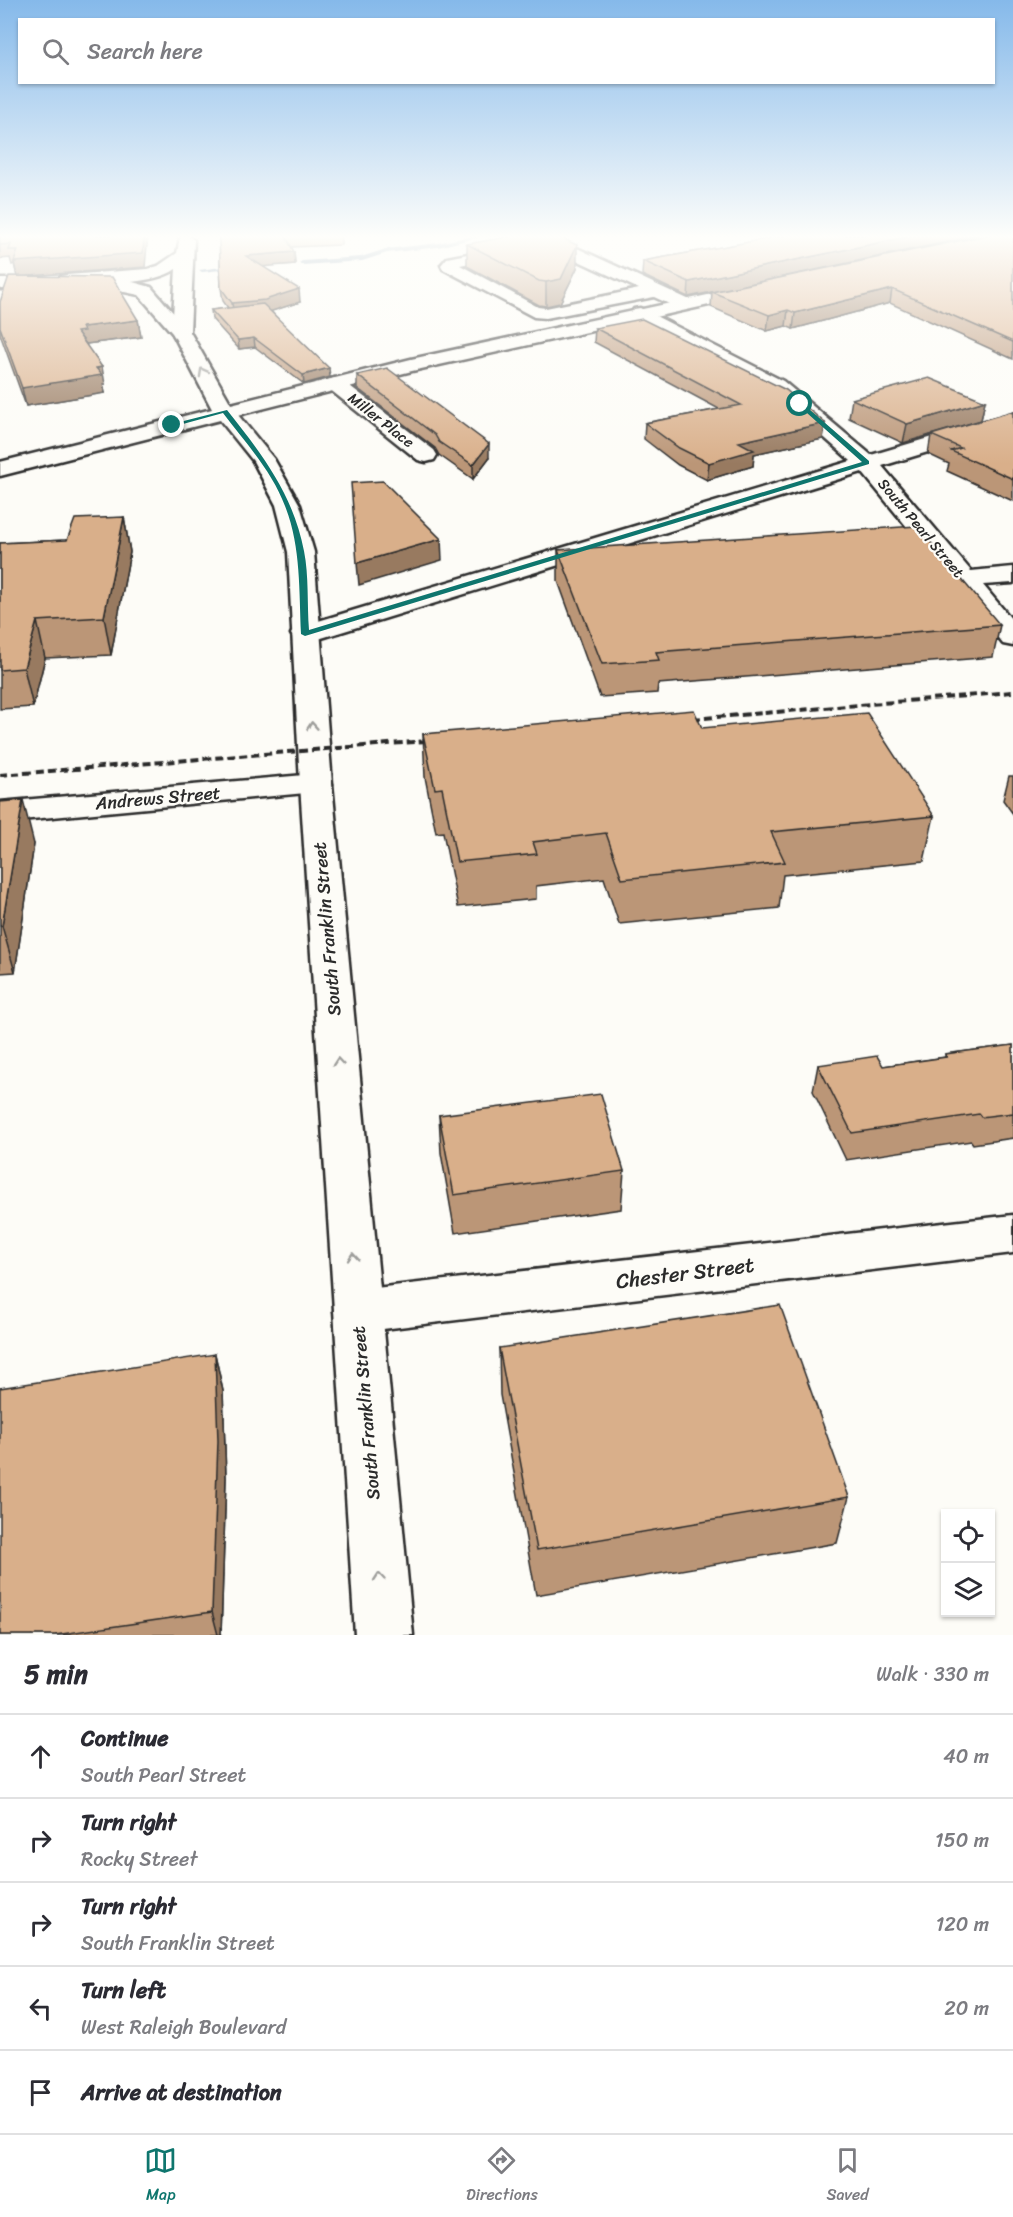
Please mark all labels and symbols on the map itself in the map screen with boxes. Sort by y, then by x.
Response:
one-way arrow [198,368,210,378]
street label: Miller Place [342,385,420,455]
route start [786,390,812,416]
route end [158,411,184,437]
street label: South Pearl Street [871,472,971,584]
one-way arrow [306,721,319,731]
street label: Andrews Street [93,777,222,819]
street label: South Franklin Street [303,841,351,1017]
one-way arrow [332,1058,345,1067]
street label: Chester Street [614,1246,756,1300]
one-way arrow [347,1252,360,1261]
street label: South Franklin Street [342,1325,390,1501]
one-way arrow [373,1572,386,1581]

